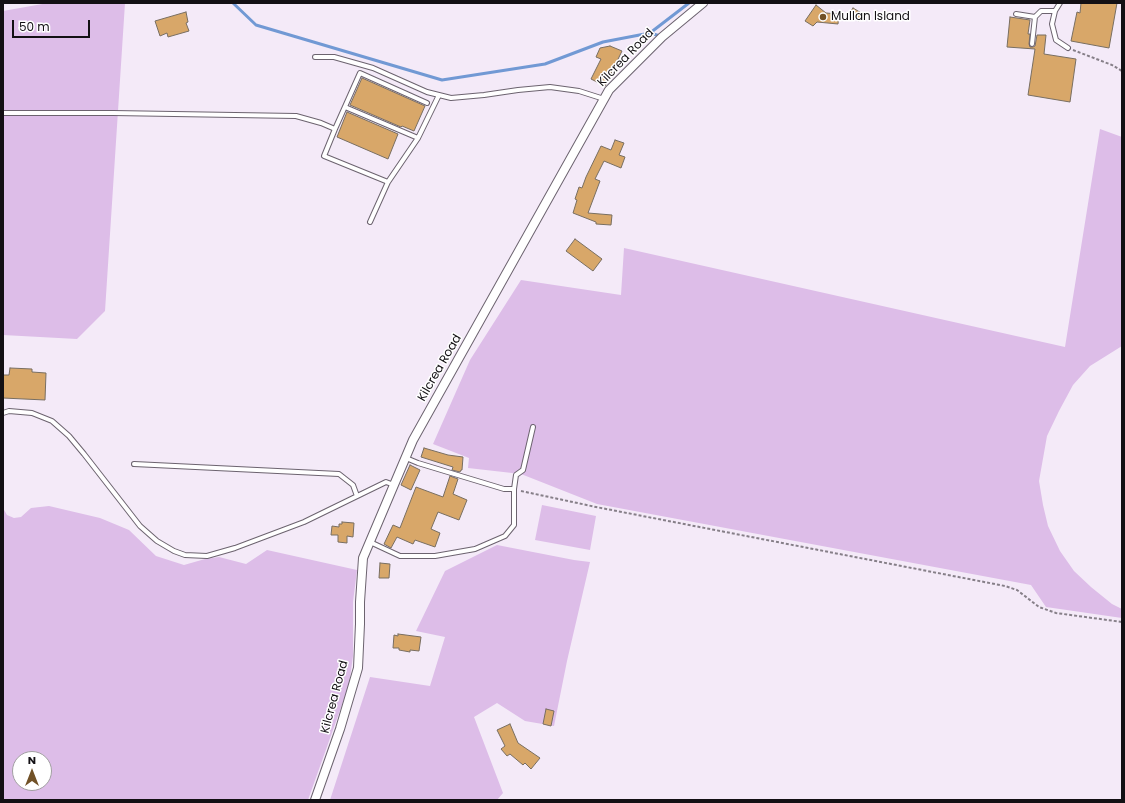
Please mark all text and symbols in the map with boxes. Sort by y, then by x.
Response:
place label: Mullan Island [831,10,910,24]
scale bar [14,12,92,38]
marker: Mullan Island [818,12,828,22]
text: 50 m [19,18,50,35]
street label: Kilcrea Road [595,26,657,90]
street label: Kilcrea Road [415,332,465,404]
street label: Kilcrea Road [318,659,352,735]
north arrow [12,751,52,791]
text: N [28,752,36,768]

